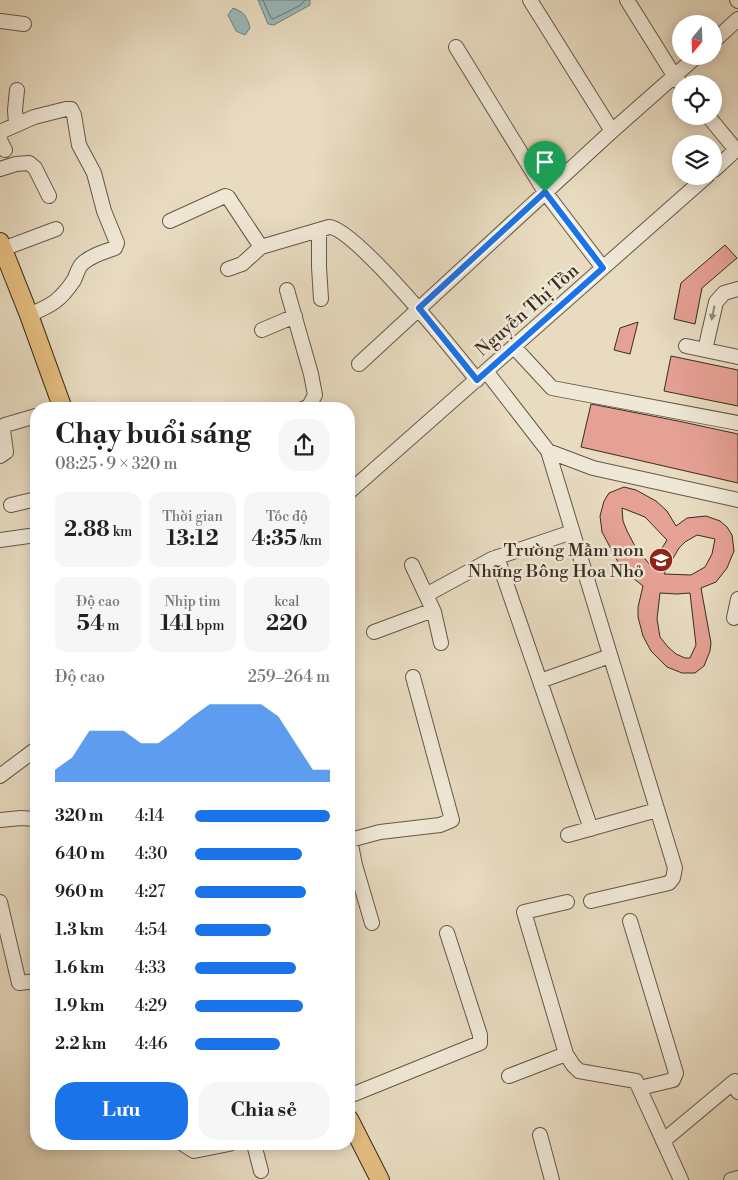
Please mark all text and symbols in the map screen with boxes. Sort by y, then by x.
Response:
north arrow [672,15,722,65]
map controls [672,15,722,185]
button: locate [672,75,722,125]
button: layers [672,135,722,185]
pin [524,141,566,192]
icon: arrive [531,148,559,176]
street label: Nguyễn Thị Tồn [471,259,584,362]
one-way arrow [709,305,717,321]
text: Chạy buổi sáng [55,417,251,452]
button: share [278,419,330,471]
text: 08:25 · 9 × 320 m [55,454,178,474]
text: Thời gian [162,508,223,526]
text: Tốc độ [266,508,308,526]
text: 2.88 [64,517,110,543]
text: km [110,523,132,541]
text: 13:12 [166,526,219,552]
text: 4:35 [252,526,297,552]
text: /km [297,532,322,550]
place label: Trường Mầm non Những Bông Hoa Nhỏ [468,539,644,583]
school or university icon: Trường Mầm non Những Bông Hoa Nhỏ [648,547,674,573]
text: Độ cao [76,593,120,611]
text: Nhịp tim [164,593,221,611]
text: kcal [274,593,300,611]
text: 54 [77,611,104,637]
text: 141 [160,611,193,637]
text: 220 [266,611,308,637]
text: m [104,617,119,635]
text: bpm [193,617,225,635]
text: Độ cao [55,667,105,687]
text: 259–264 m [248,667,330,687]
text: 320 m [55,806,103,826]
text: 4:14 [135,806,164,826]
text: 640 m [55,844,105,864]
text: 4:30 [135,844,168,864]
text: 960 m [55,882,104,902]
text: 4:27 [135,882,165,902]
text: 1.3 km [55,920,104,940]
text: 4:54 [135,920,167,940]
text: 1.6 km [55,958,104,978]
text: 4:33 [135,958,166,978]
text: 1.9 km [55,996,104,1016]
text: 4:29 [135,996,167,1016]
text: 2.2 km [55,1034,106,1054]
text: 4:46 [135,1034,167,1054]
button: Lưu [55,1082,188,1140]
button: Chia sẻ [198,1082,330,1140]

